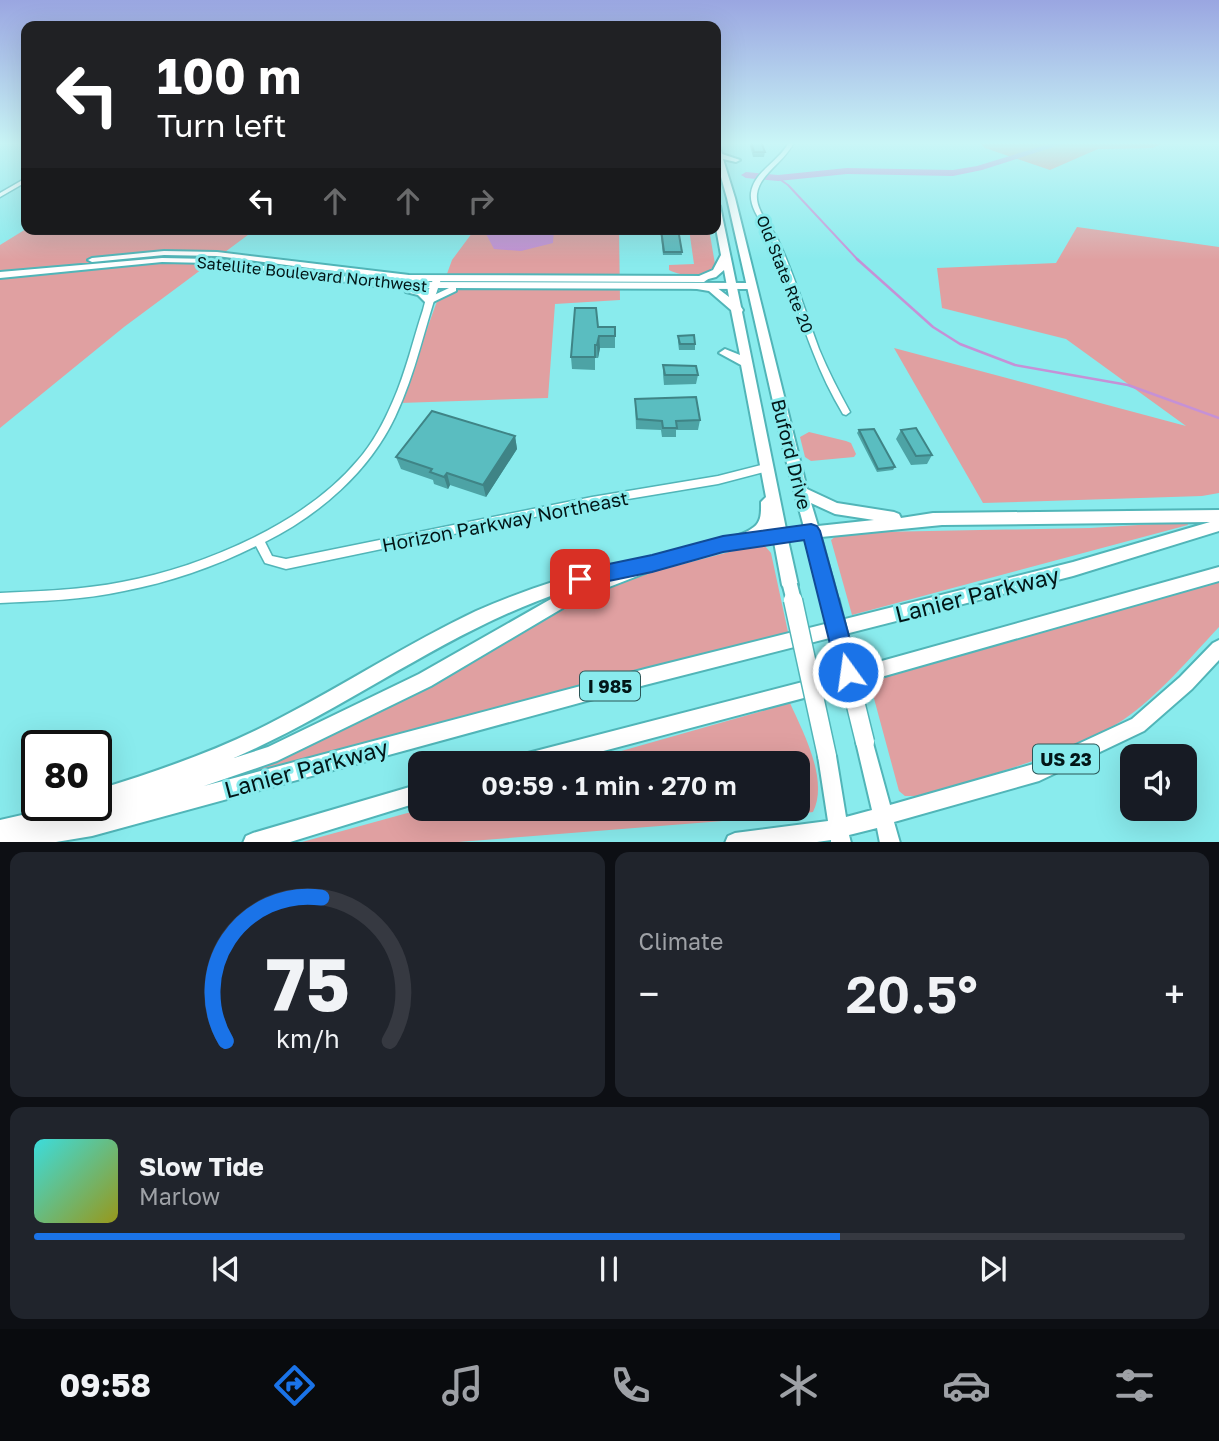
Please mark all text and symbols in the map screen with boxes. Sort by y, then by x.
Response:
text: 100 m [157,46,301,105]
icon: left [42,49,133,140]
text: Turn left [157,106,286,144]
icon: left [243,182,281,220]
icon: ahead [316,182,354,220]
icon: ahead [389,182,427,220]
icon: right [462,182,500,220]
street label: Old State Rte 20 [752,212,818,336]
street label: Satellite Boulevard Northwest [196,252,428,296]
street label: Buford Drive [767,396,817,512]
street label: Horizon Parkway Northeast [380,486,630,556]
pin [550,549,610,609]
icon: arrive [561,560,599,598]
street label: Lanier Parkway [892,560,1062,628]
position arrow [811,635,885,709]
road number: I 985 [580,672,640,700]
speed limit sign: 80 [21,730,112,821]
street label: Lanier Parkway [221,733,391,803]
road number: US 23 [1033,744,1099,774]
map controls [1120,744,1197,821]
button: sound [1120,744,1197,821]
text: 09:59 · 1 min · 270 m [481,770,737,801]
text: Climate [639,927,723,955]
text: 75 [265,940,349,1027]
text: 20.5° [846,962,978,1024]
text: − [639,971,659,1016]
text: + [1164,971,1185,1016]
text: km/h [275,1022,339,1053]
text: Slow Tide [139,1151,264,1182]
text: Marlow [139,1182,220,1210]
icon: previous [207,1250,245,1288]
icon: pause [590,1250,628,1288]
icon: next [974,1250,1012,1288]
icon: directions [270,1361,319,1410]
icon: music [438,1361,487,1410]
icon: phone [606,1361,655,1410]
icon: climate [774,1361,823,1410]
icon: car [942,1361,991,1410]
icon: filters [1110,1361,1159,1410]
text: 09:58 [60,1366,151,1404]

